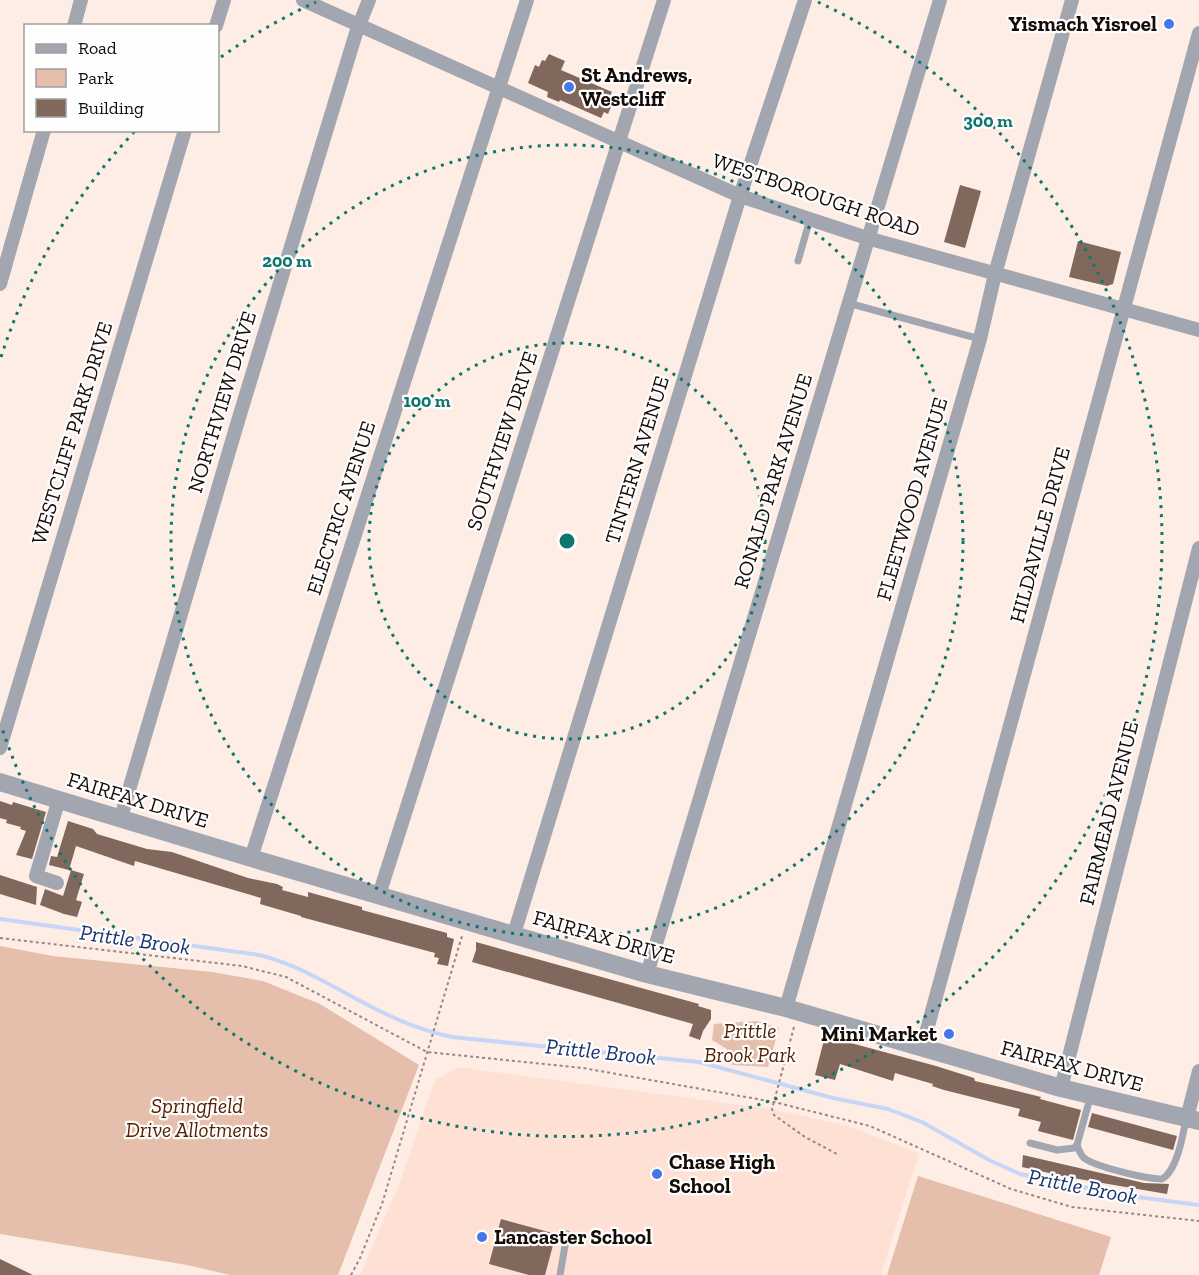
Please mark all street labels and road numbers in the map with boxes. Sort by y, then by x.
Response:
street label: WESTBOROUGH ROAD [709,147,923,242]
street label: NORTHVIEW DRIVE [182,308,261,496]
street label: WESTCLIFF PARK DRIVE [26,319,117,547]
street label: SOUTHVIEW DRIVE [461,348,542,534]
street label: RONALD PARK AVENUE [728,370,817,591]
street label: TINTERN AVENUE [599,373,674,547]
street label: FLEETWOOD AVENUE [871,394,953,603]
street label: ELECTRIC AVENUE [301,418,380,598]
street label: HILDAVILLE DRIVE [1004,444,1075,626]
street label: FAIRMEAD AVENUE [1074,718,1143,907]
street label: FAIRFAX DRIVE [65,766,212,833]
street label: FAIRFAX DRIVE [530,904,678,969]
street label: FAIRFAX DRIVE [998,1035,1146,1097]

